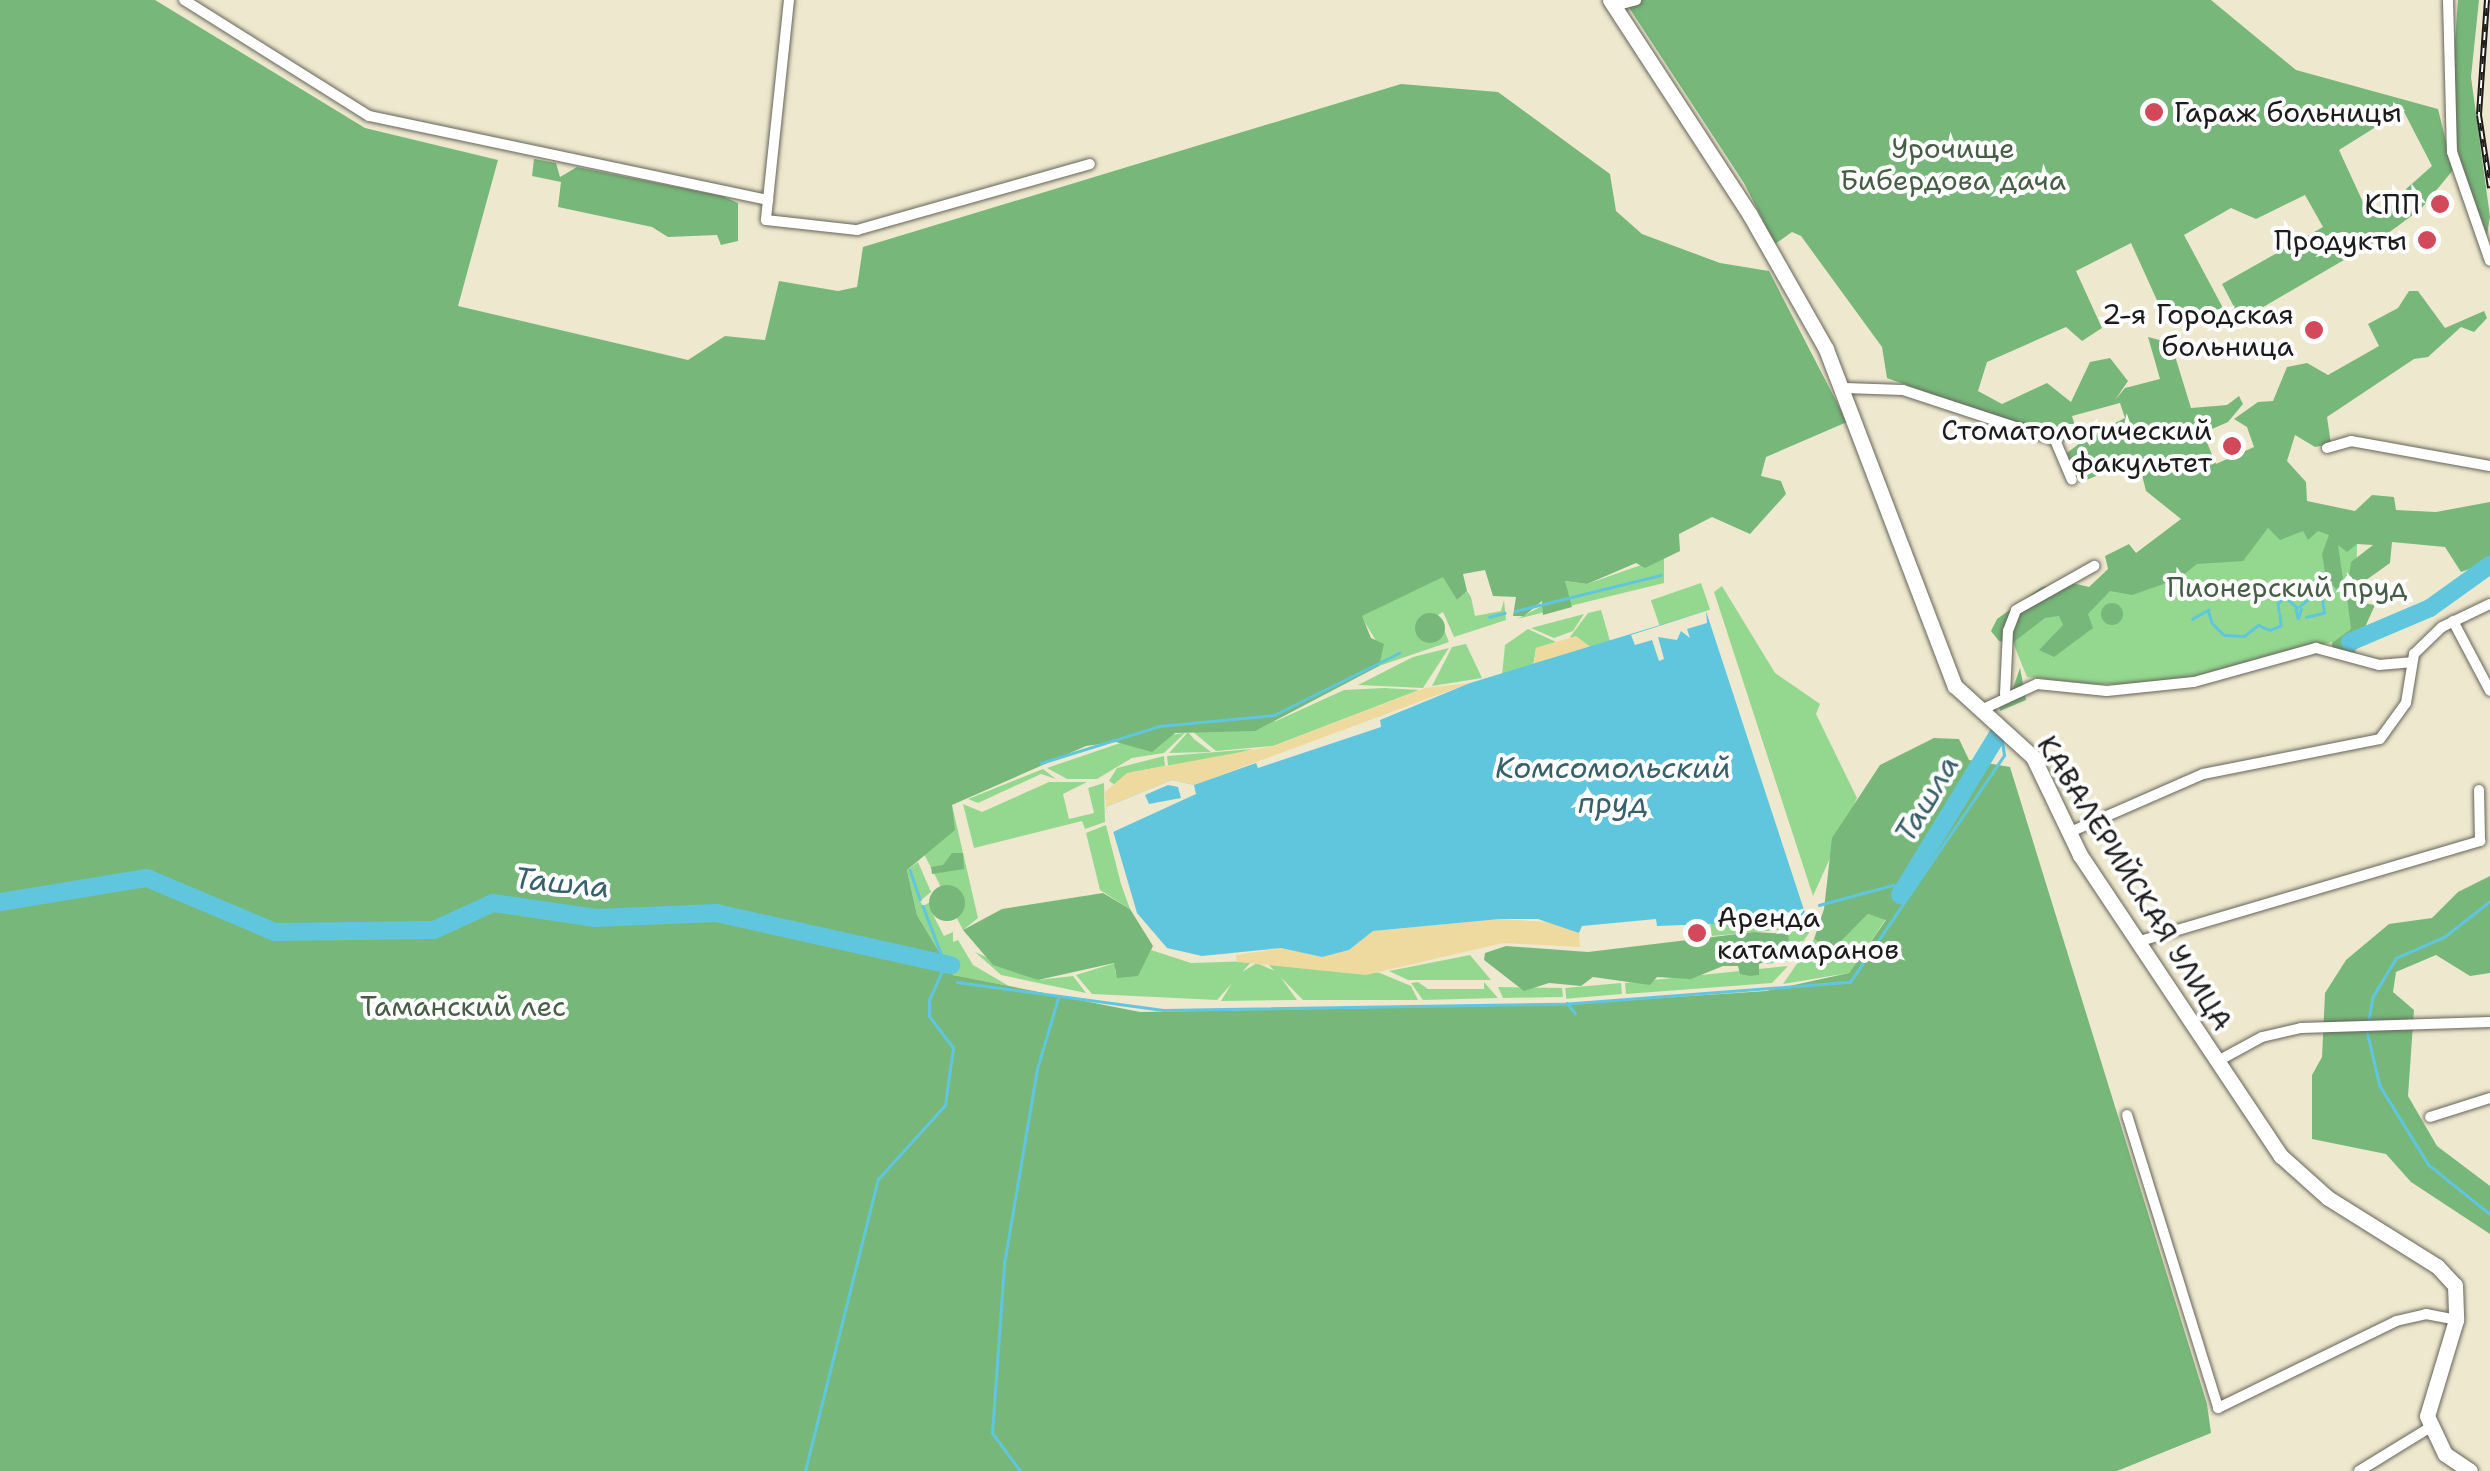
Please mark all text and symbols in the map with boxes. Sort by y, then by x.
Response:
place label: Гараж больницы [2174,95,2402,129]
marker: Гараж больницы [2143,101,2165,123]
park label: Урочище Бибердова дача [1840,131,2066,197]
place label: КПП [2364,187,2420,221]
marker: КПП [2429,193,2451,215]
place label: Продукты [2274,223,2407,257]
marker: Продукты [2416,229,2438,251]
place label: 2-я Городская больница [2102,297,2294,363]
marker: 2-я Городская больница [2303,319,2325,341]
place label: Стоматологический факультет [1941,413,2212,479]
marker: Стоматологический факультет [2221,435,2243,457]
park label: Пионерский пруд [2166,570,2408,604]
street label: КАВАЛЕРИЙСКАЯ УЛИЦА [2030,729,2240,1037]
water label: Ташла [1887,749,1967,849]
water label: Комсомольский пруд [1495,750,1731,820]
water label: Ташла [513,860,611,906]
place label: Аренда катамаранов [1717,900,1899,966]
marker: Аренда катамаранов [1686,922,1708,944]
park label: Таманский лес [360,989,566,1023]

